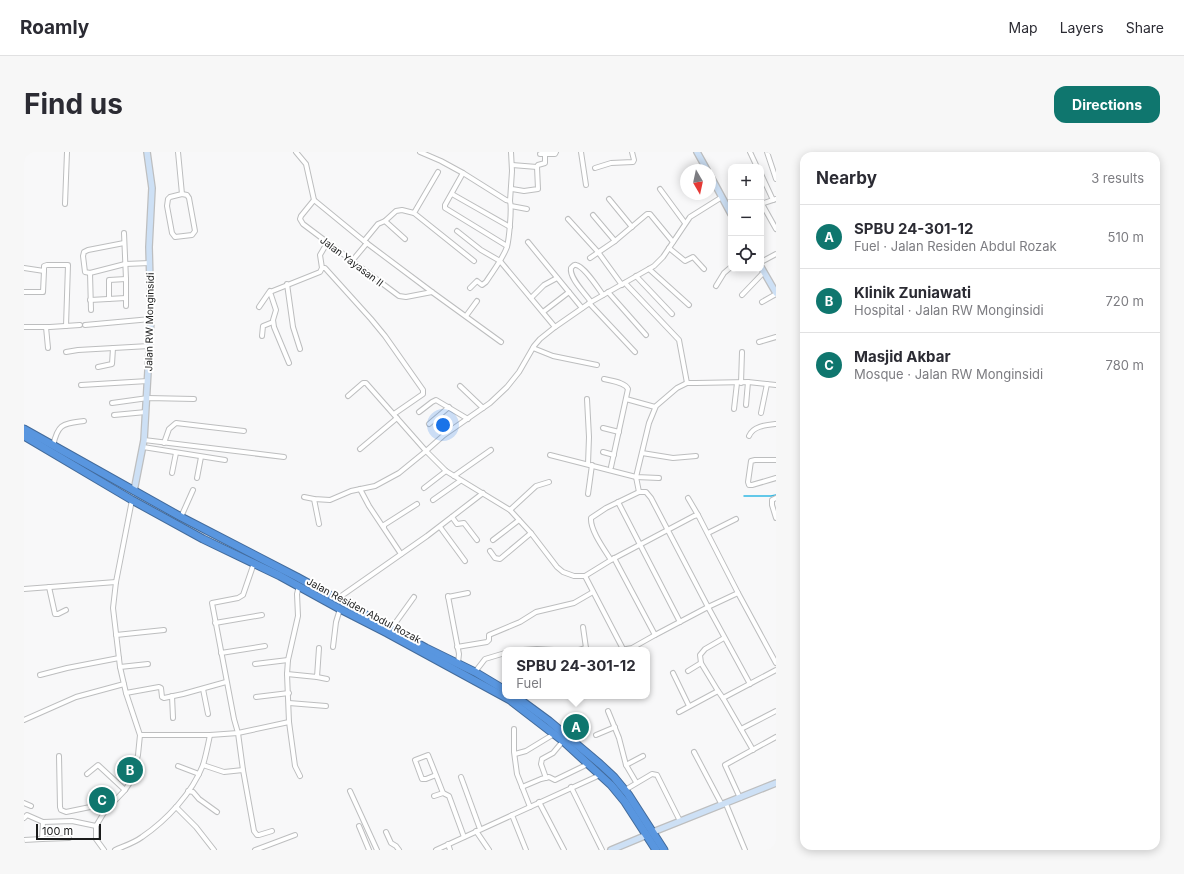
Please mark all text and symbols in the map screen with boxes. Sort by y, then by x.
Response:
text: Roamly [20,16,89,39]
text: Map [1009,19,1038,36]
text: Layers [1060,19,1104,36]
text: Share [1126,19,1164,36]
button: Directions [1054,86,1160,123]
text: Find us [24,87,123,121]
north arrow [680,164,716,200]
map controls [728,164,764,272]
button: + [728,164,764,200]
text: Nearby [816,168,877,188]
text: 3 results [1091,170,1144,186]
button: − [728,200,764,236]
text: SPBU 24-301-12 [854,219,974,238]
text: A [824,229,834,245]
text: 510 m [1108,229,1144,245]
street label: Jalan Yayasan II [318,233,386,289]
button: locate [728,236,764,272]
text: Fuel · Jalan Residen Abdul Rozak [854,238,1057,254]
street label: Jalan RW Monginsidi [142,272,156,372]
text: Klinik Zuniawati [854,283,971,302]
text: B [825,293,833,309]
text: 720 m [1105,293,1144,309]
text: Hospital · Jalan RW Monginsidi [854,302,1044,318]
text: Masjid Akbar [854,347,951,366]
text: C [824,357,834,373]
text: 780 m [1106,357,1144,373]
text: Mosque · Jalan RW Monginsidi [854,366,1043,382]
your location [433,415,453,435]
street label: Jalan Residen Abdul Rozak [305,575,424,645]
popup [502,647,650,699]
text: SPBU 24-301-12 [516,656,636,675]
text: Fuel [516,675,542,691]
pin: A [563,712,589,742]
pin: B [117,755,143,785]
pin: C [89,785,115,815]
scale bar [36,822,101,841]
text: 100 m [42,824,73,838]

